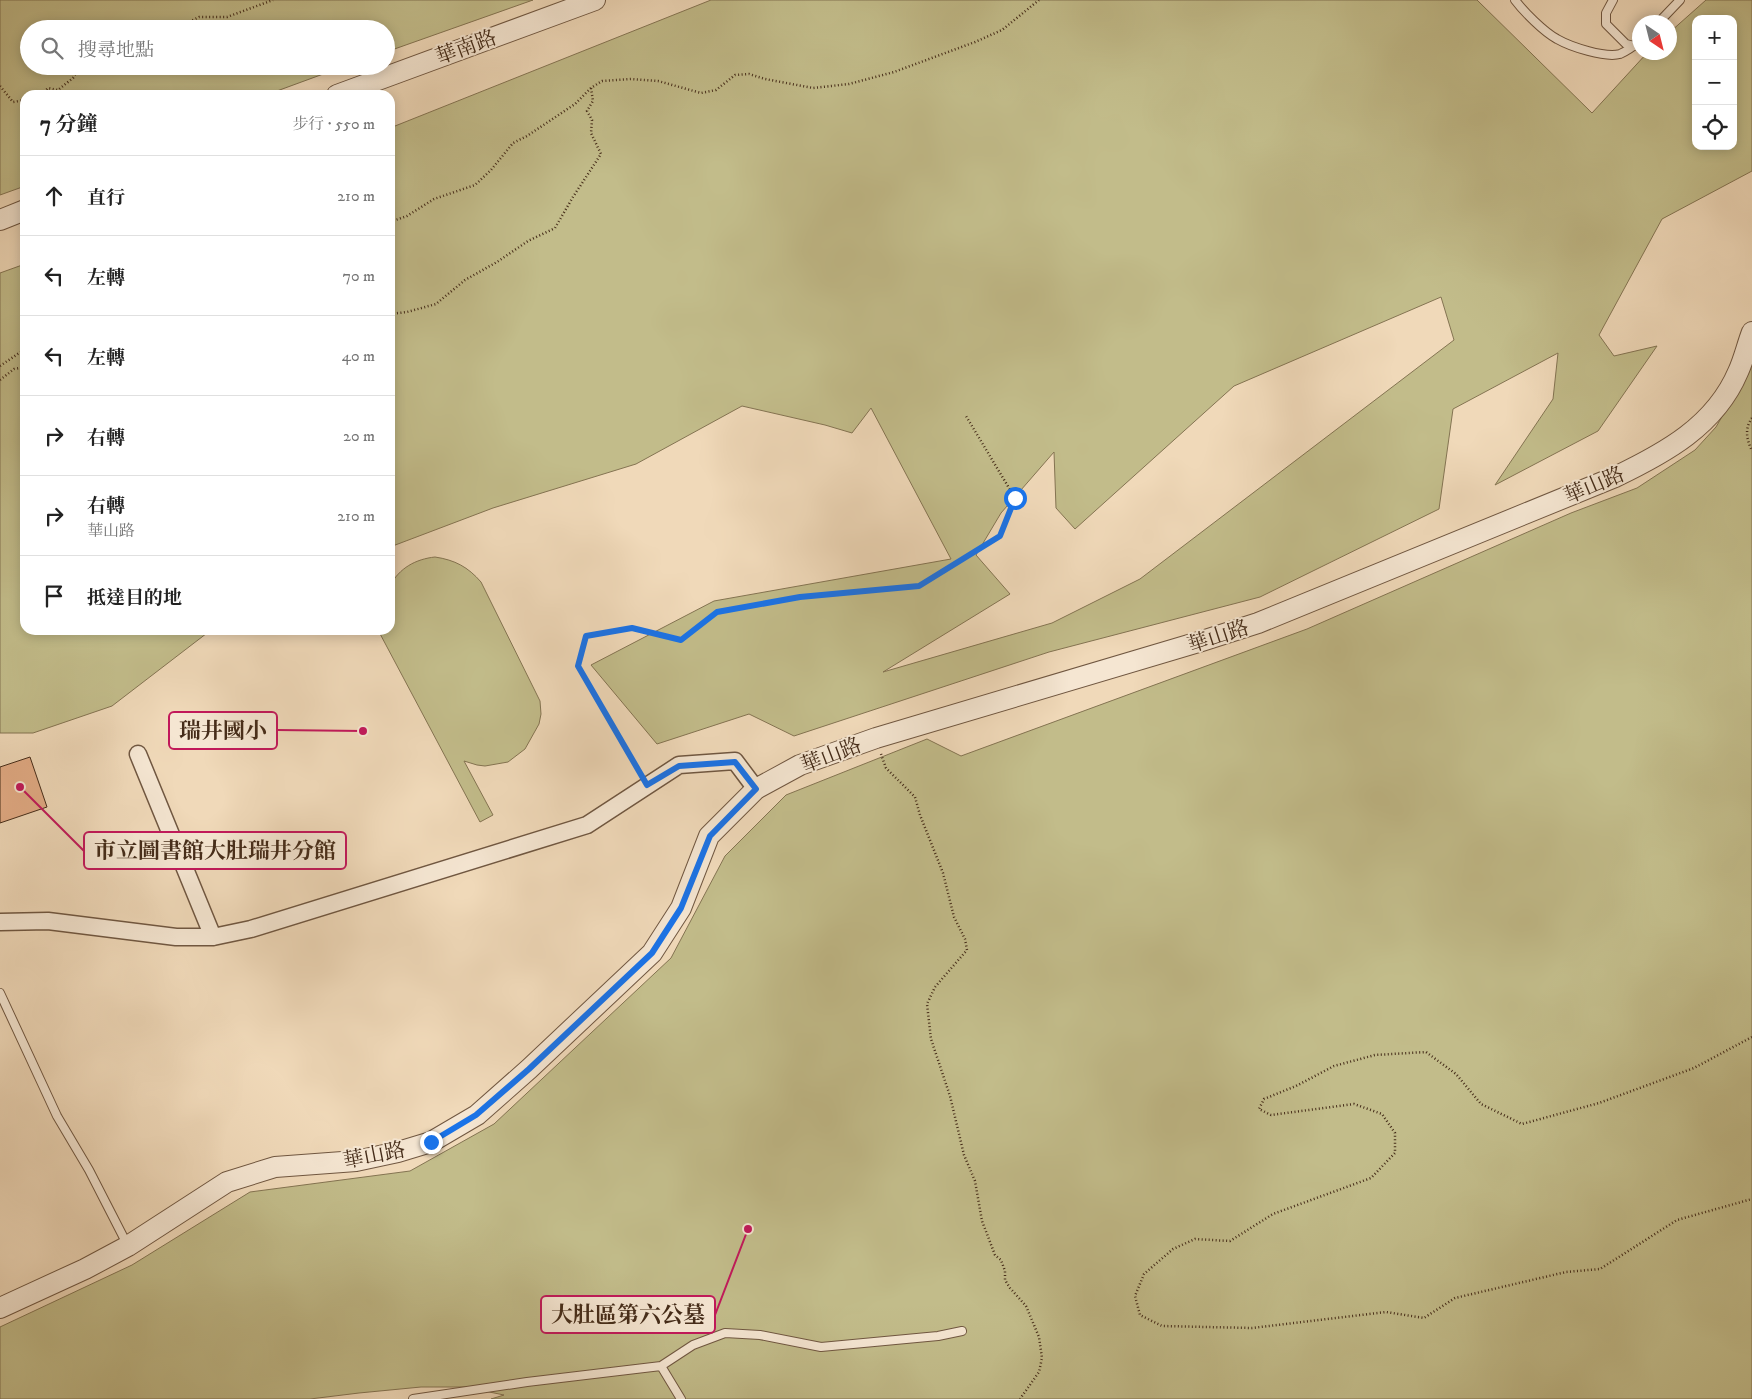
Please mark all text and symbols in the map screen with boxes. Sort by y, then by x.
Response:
north arrow [1632,15,1677,60]
map controls [1692,15,1737,150]
button: + [1692,15,1737,60]
search box [20,20,395,75]
street label: 華南路 [432,25,500,71]
icon: search [38,34,66,62]
text: 搜尋地點 [78,39,154,62]
button: − [1692,60,1737,105]
button: locate [1692,105,1737,150]
text: 7 分鐘 [40,112,98,138]
text: 步行 · 550 m [292,114,375,134]
icon: ahead [40,182,68,210]
text: 210 m [337,186,375,206]
text: 直行 [87,187,125,210]
icon: left [40,262,68,290]
text: 70 m [343,266,375,286]
text: 左轉 [87,267,125,290]
icon: left [40,342,68,370]
text: 40 m [342,346,375,366]
text: 左轉 [87,347,125,370]
icon: right [40,422,68,450]
text: 20 m [343,426,375,446]
text: 右轉 [87,427,125,450]
street label: 華山路 [1560,462,1628,510]
route start [1004,487,1027,510]
text: 右轉 [87,495,125,518]
icon: right [40,502,68,530]
text: 210 m [337,506,375,526]
text: 華山路 [87,521,135,541]
icon: arrive [40,582,68,610]
text: 抵達目的地 [87,587,182,610]
street label: 華山路 [1184,615,1252,659]
callout: 瑞井國小 [169,712,277,749]
text: 瑞井國小 [179,718,267,745]
street label: 華山路 [797,733,865,779]
callout: 市立圖書館大肚瑞井分館 [84,832,346,869]
text: 市立圖書館大肚瑞井分館 [94,838,336,865]
route end [420,1131,443,1154]
street label: 華山路 [341,1137,408,1175]
callout: 大肚區第六公墓 [541,1296,715,1333]
text: 大肚區第六公墓 [551,1302,705,1329]

